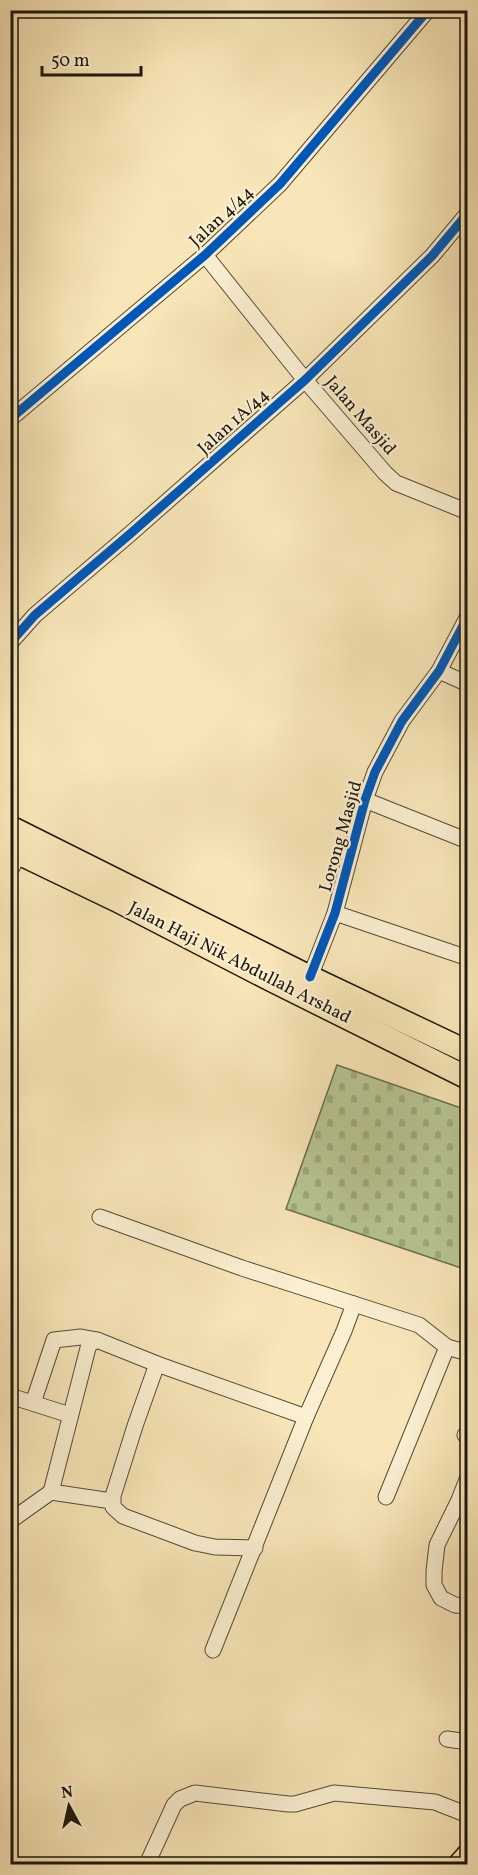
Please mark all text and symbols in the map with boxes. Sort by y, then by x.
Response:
scale bar [42,39,141,77]
text: 50 m [51,49,90,74]
street label: Jalan 4/44 [184,181,260,254]
street label: Jalan Masjid [318,371,401,461]
street label: Jalan 1A/44 [193,383,275,461]
street label: Lorong Masjid [314,778,369,895]
street label: Jalan Haji Nik Abdullah Arshad [124,896,355,1031]
north arrow [39,1776,99,1836]
text: N [60,1781,75,1805]

